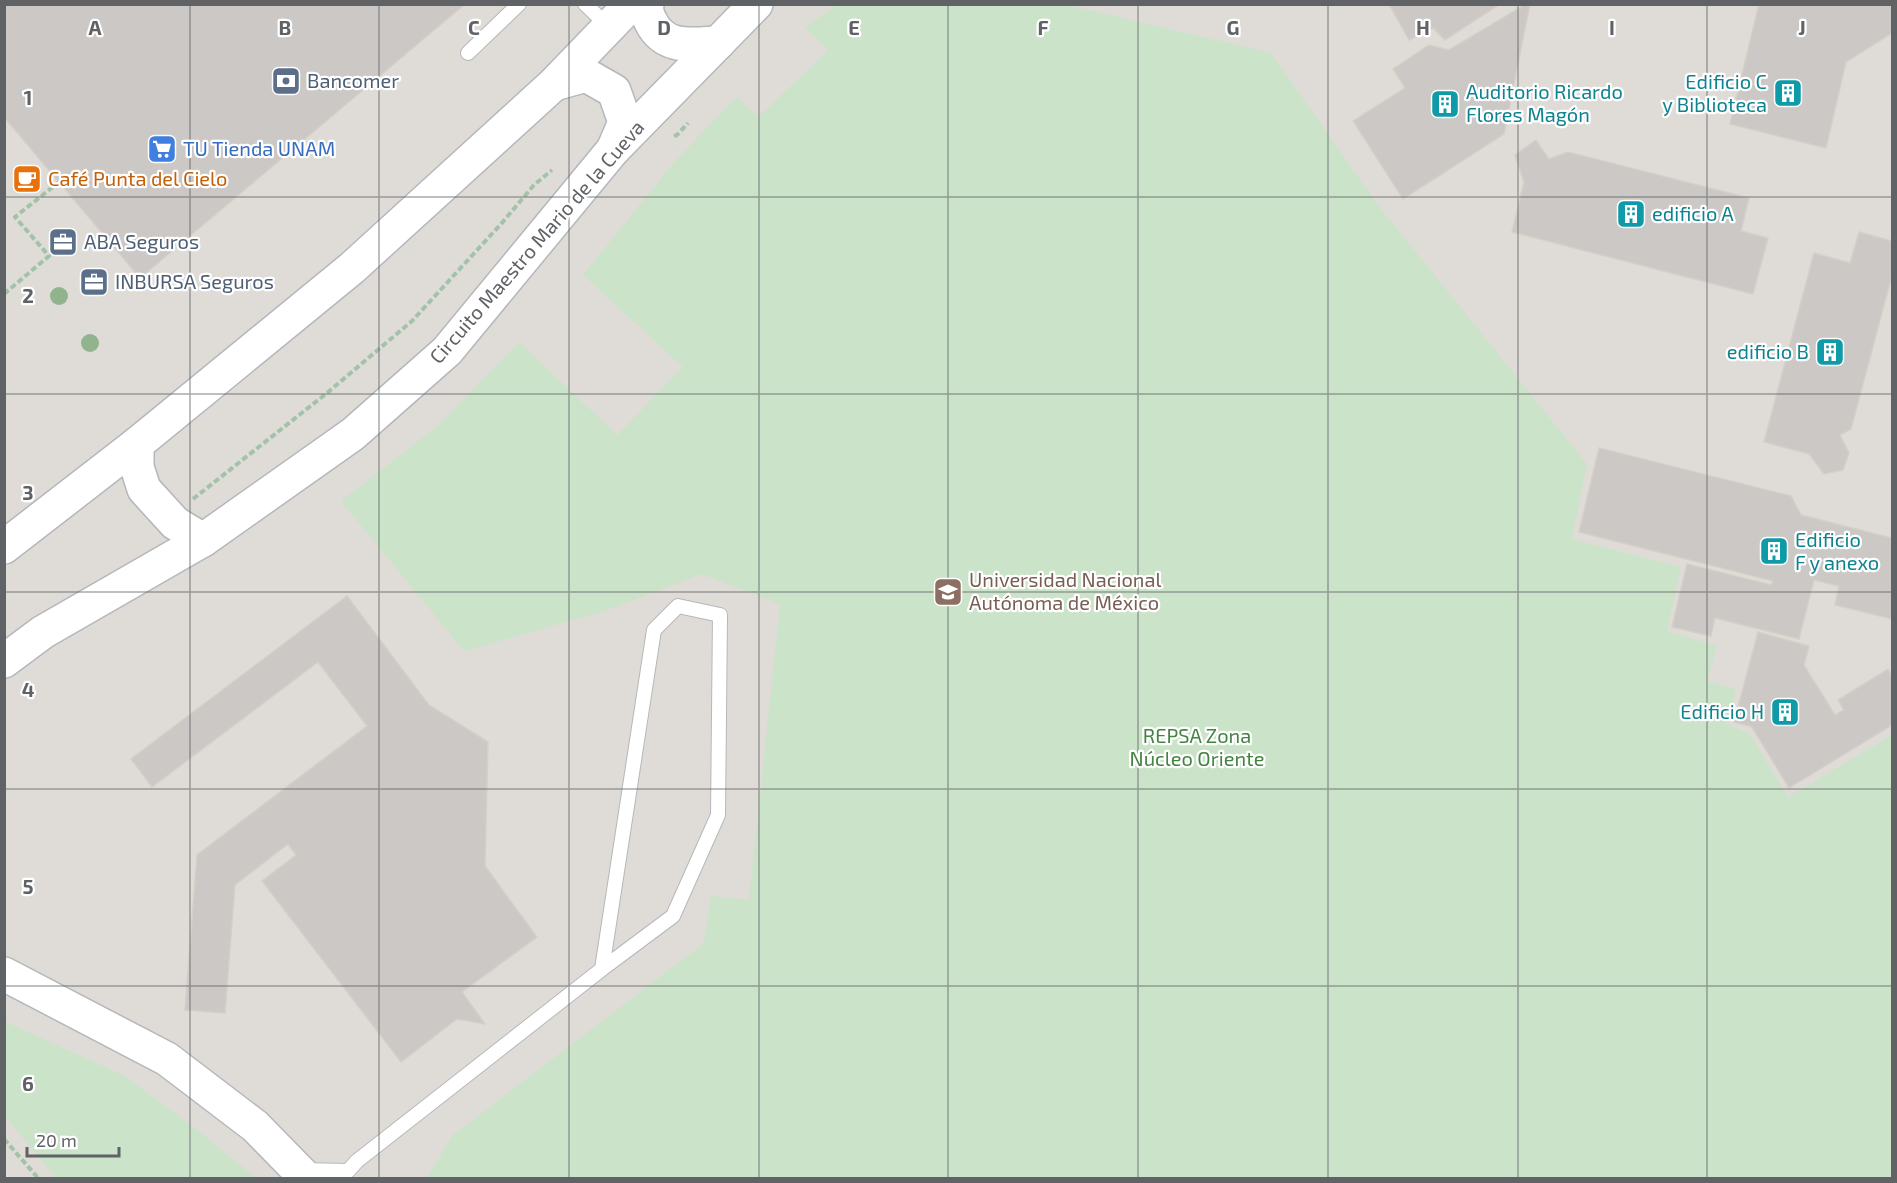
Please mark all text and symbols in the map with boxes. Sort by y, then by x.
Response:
text: A [88,15,102,39]
text: B [279,15,291,39]
text: C [468,15,480,39]
text: D [657,15,671,39]
text: E [848,15,860,39]
text: F [1037,15,1049,39]
text: G [1227,15,1239,39]
text: H [1416,15,1430,39]
text: I [1609,15,1615,39]
text: J [1798,15,1806,39]
bank icon: Bancomer [270,65,302,97]
place label: Bancomer [307,68,399,92]
place label: Edificio C y Biblioteca [1662,69,1767,116]
building icon: Edificio C y Biblioteca [1772,77,1804,109]
place label: Auditorio Ricardo Flores Magón [1466,79,1623,126]
text: 1 [24,85,32,109]
building icon: Auditorio Ricardo Flores Magón [1429,88,1461,120]
street label: Circuito Maestro Mario de la Cueva [424,115,649,368]
supermarket icon: TU Tienda UNAM [146,133,178,165]
place label: TU Tienda UNAM [183,136,335,160]
cafe icon: Café Punta del Cielo [11,163,43,195]
place label: Café Punta del Cielo [48,166,227,190]
building icon: edificio A [1615,198,1647,230]
place label: edificio A [1652,201,1734,225]
office icon: ABA Seguros [47,226,79,258]
place label: ABA Seguros [84,229,199,253]
office icon: INBURSA Seguros [78,266,110,298]
place label: INBURSA Seguros [115,269,274,293]
text: 2 [22,283,34,307]
building icon: edificio B [1814,336,1846,368]
place label: edificio B [1727,339,1809,363]
text: 3 [22,480,34,504]
place label: Edificio F y anexo [1795,527,1879,574]
building icon: Edificio F y anexo [1758,535,1790,567]
place label: Universidad Nacional Autónoma de México [969,567,1161,614]
school or university icon: Universidad Nacional Autónoma de México [932,576,964,608]
text: 4 [22,677,35,701]
building icon: Edificio H [1769,696,1801,728]
place label: Edificio H [1680,699,1764,723]
park label: REPSA Zona Núcleo Oriente [1130,723,1264,770]
text: 5 [22,874,34,898]
text: 6 [22,1071,34,1095]
scale bar [27,1120,118,1158]
text: 20 m [36,1129,77,1151]

